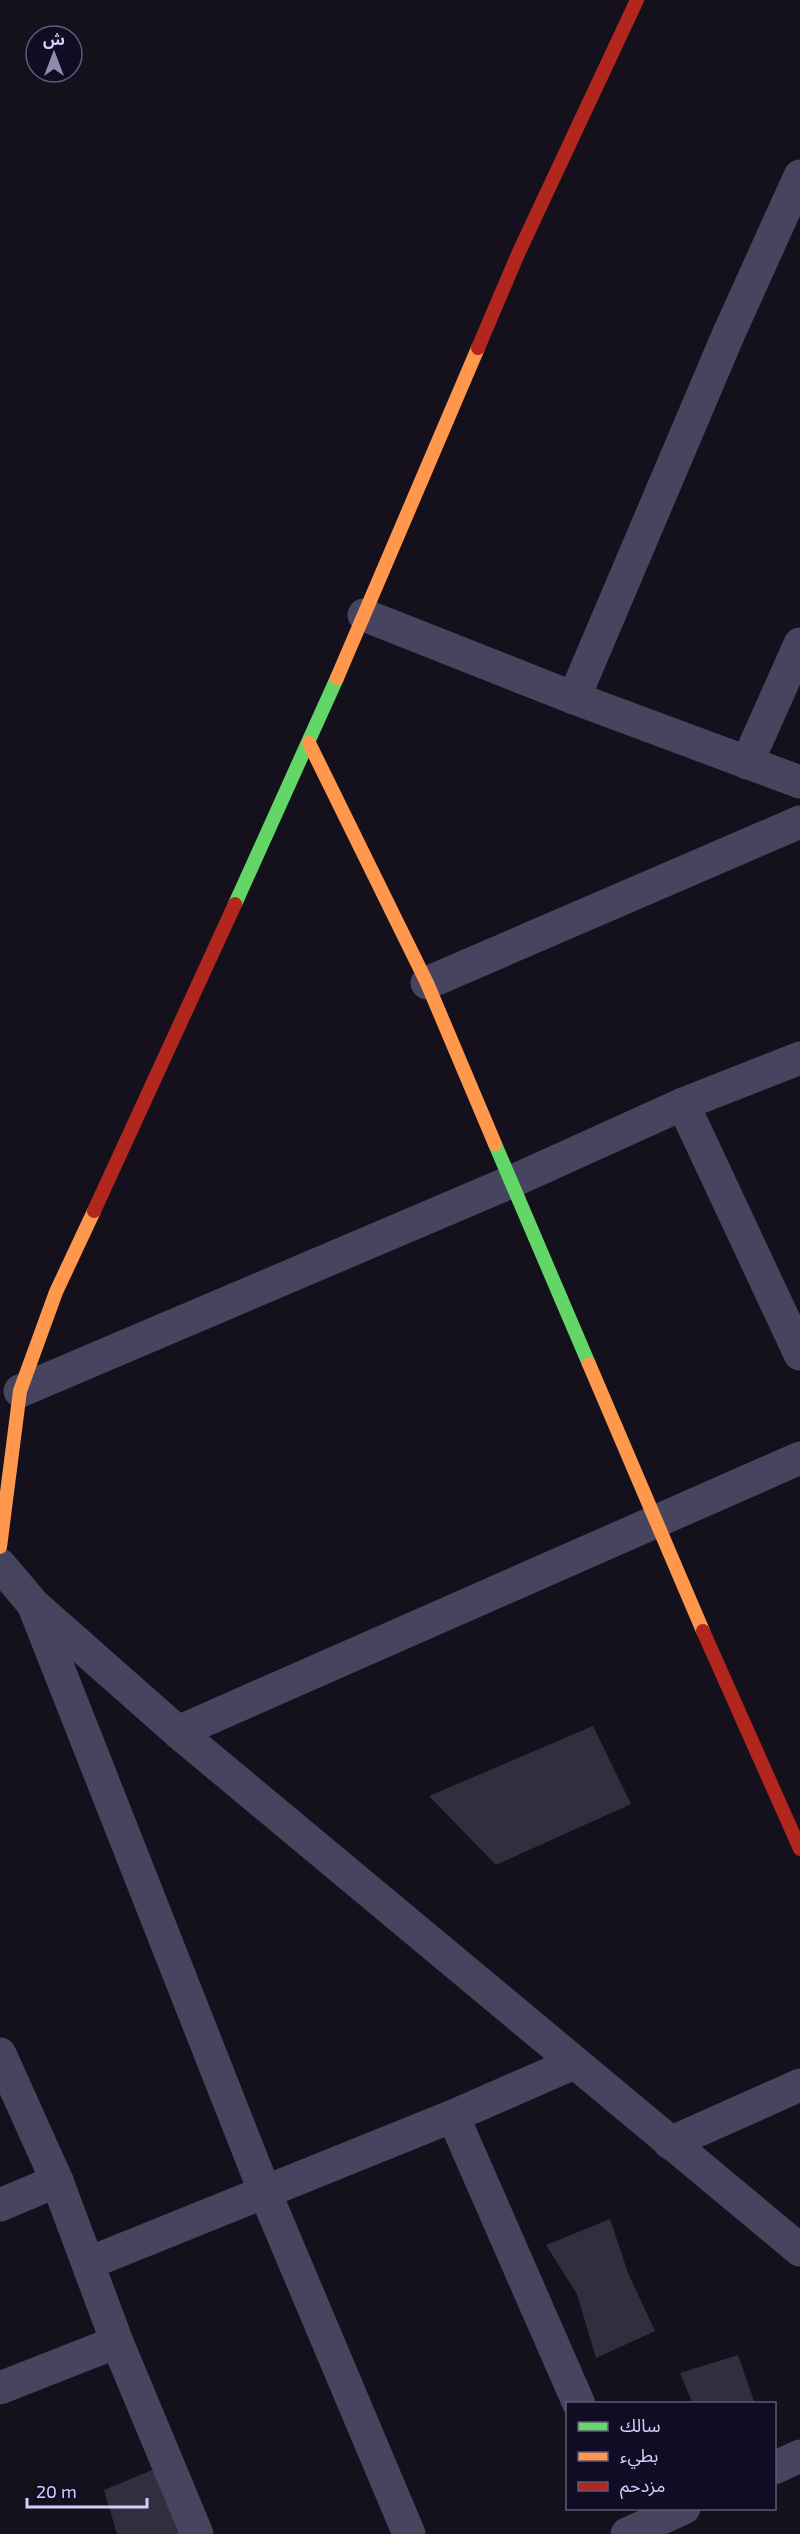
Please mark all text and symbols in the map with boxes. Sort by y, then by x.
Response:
north arrow [24,24,84,84]
text: ش [43,29,65,49]
legend [566,2402,776,2510]
text: سالك [620,2414,661,2436]
text: بطيء [620,2444,658,2469]
scale bar [27,2471,147,2509]
text: مزدحم [620,2474,665,2499]
text: 20 m [36,2480,77,2502]

